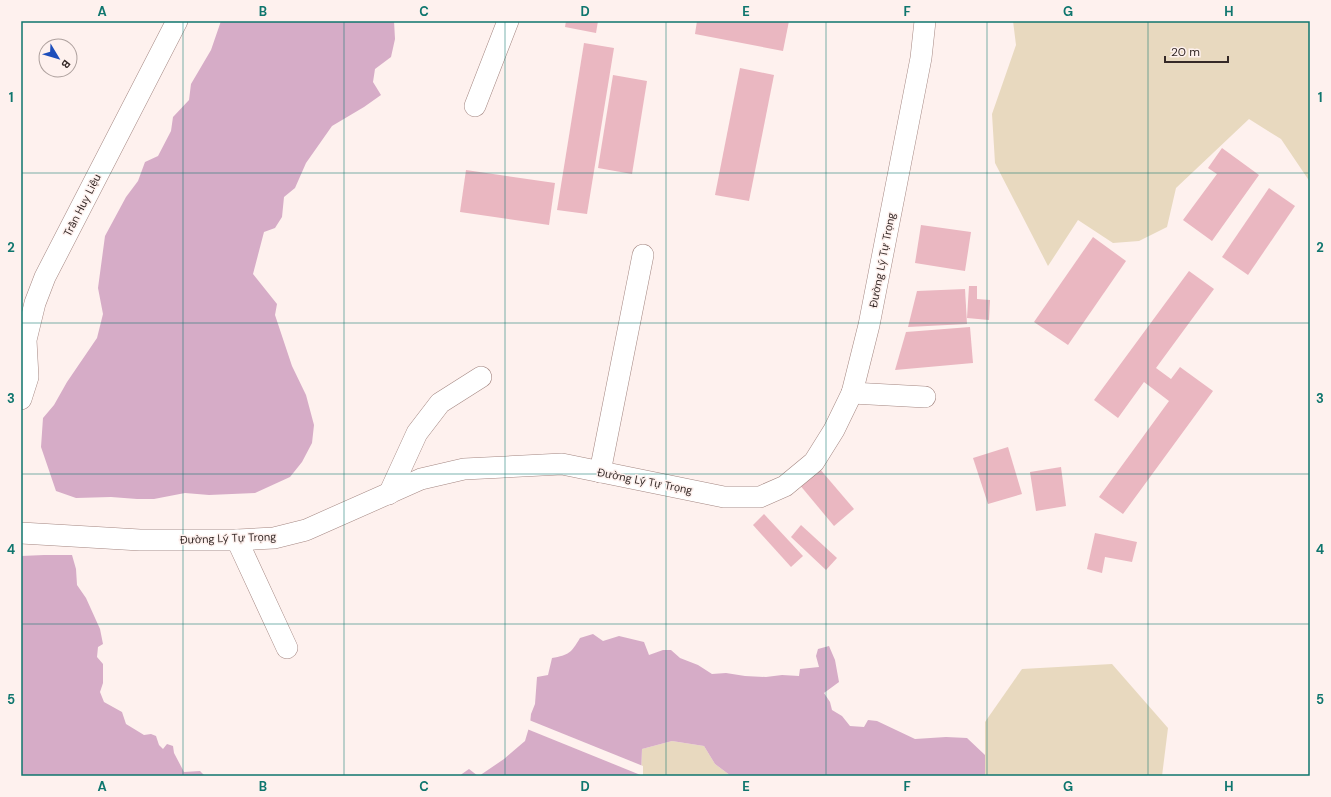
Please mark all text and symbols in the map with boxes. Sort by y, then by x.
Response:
text: A [97,3,107,20]
text: B [259,3,267,20]
text: C [419,3,429,20]
text: D [580,3,590,20]
text: E [742,3,750,20]
text: F [903,3,911,20]
text: G [1063,3,1073,20]
text: H [1224,3,1234,20]
north arrow [38,38,78,78]
scale bar [1165,38,1228,64]
text: 20 m [1171,44,1200,60]
text: B [58,57,74,71]
text: 1 [9,89,13,106]
text: 1 [1318,89,1322,106]
street label: Trần Huy Liệu [60,171,104,239]
street label: Đường Lý Tự Trọng [866,211,898,309]
text: 2 [7,239,15,256]
text: 2 [1316,239,1324,256]
text: 3 [7,390,15,407]
text: 3 [1316,390,1324,407]
street label: Đường Lý Tự Trọng [596,465,694,497]
street label: Đường Lý Tự Trọng [179,529,277,547]
text: 4 [7,541,15,558]
text: 4 [1316,541,1324,558]
text: 5 [7,691,15,708]
text: 5 [1316,691,1324,708]
text: A [97,778,107,795]
text: B [259,778,267,795]
text: C [419,778,429,795]
text: D [580,778,590,795]
text: E [742,778,750,795]
text: F [903,778,911,795]
text: G [1063,778,1073,795]
text: H [1224,778,1234,795]

